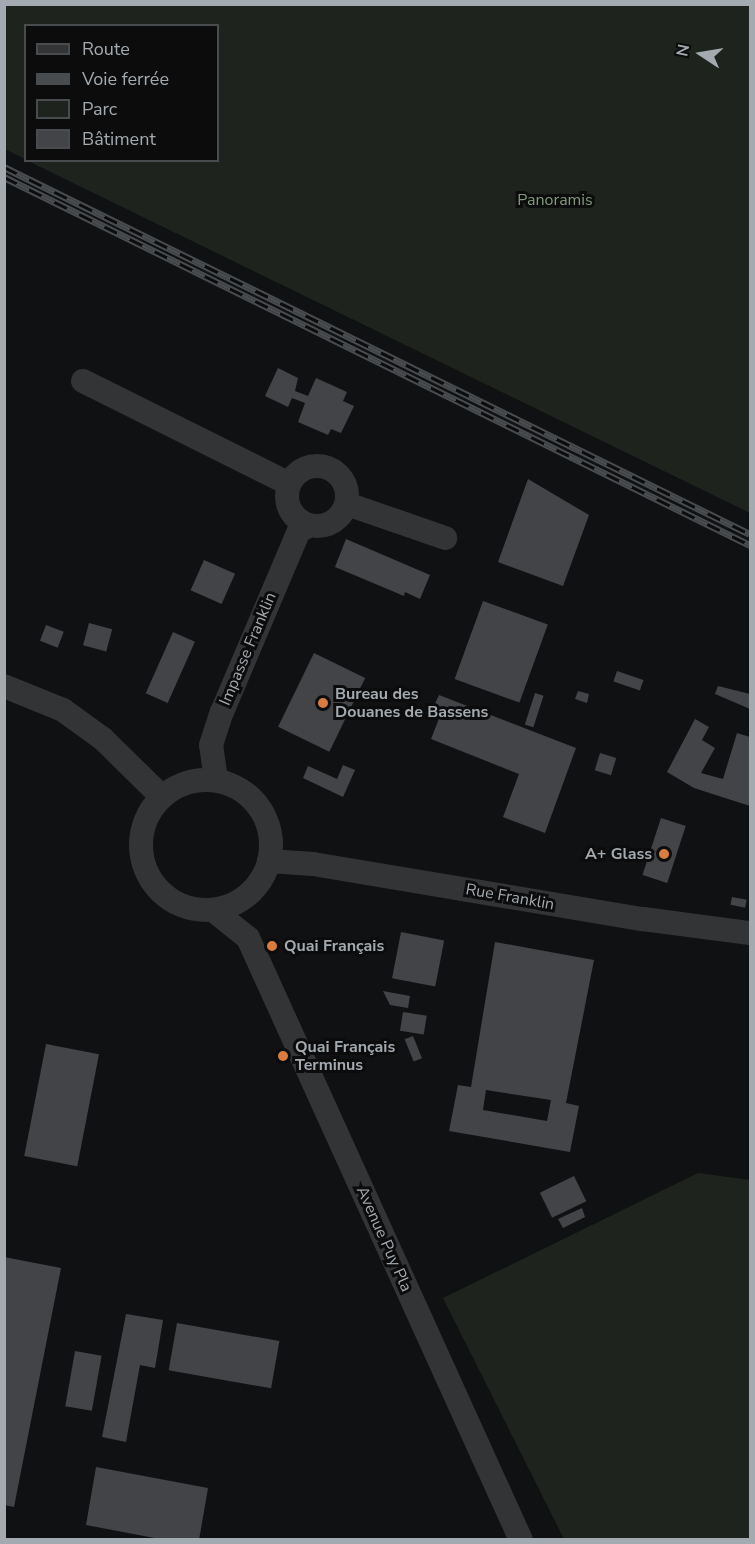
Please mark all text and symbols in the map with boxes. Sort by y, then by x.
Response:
legend [24,24,219,162]
north arrow [671,24,731,84]
text: Route [82,37,130,61]
text: N [671,42,695,58]
text: Voie ferrée [82,67,169,91]
text: Parc [82,97,117,121]
text: Bâtiment [82,127,156,151]
park label: Panoramis [517,190,593,210]
street label: Impasse Franklin [216,590,280,708]
place label: Bureau des Douanes de Bassens [335,684,488,722]
marker: Bureau des Douanes de Bassens [316,696,330,710]
place label: A+ Glass [585,844,652,864]
marker: A+ Glass [657,847,671,861]
street label: Rue Franklin [464,880,556,914]
place label: Quai Français [284,936,384,956]
marker: Quai Français [265,939,279,953]
place label: Quai Français Terminus [295,1037,395,1075]
marker: Quai Français Terminus [276,1049,290,1063]
street label: Avenue Puy Pla [352,1183,416,1295]

